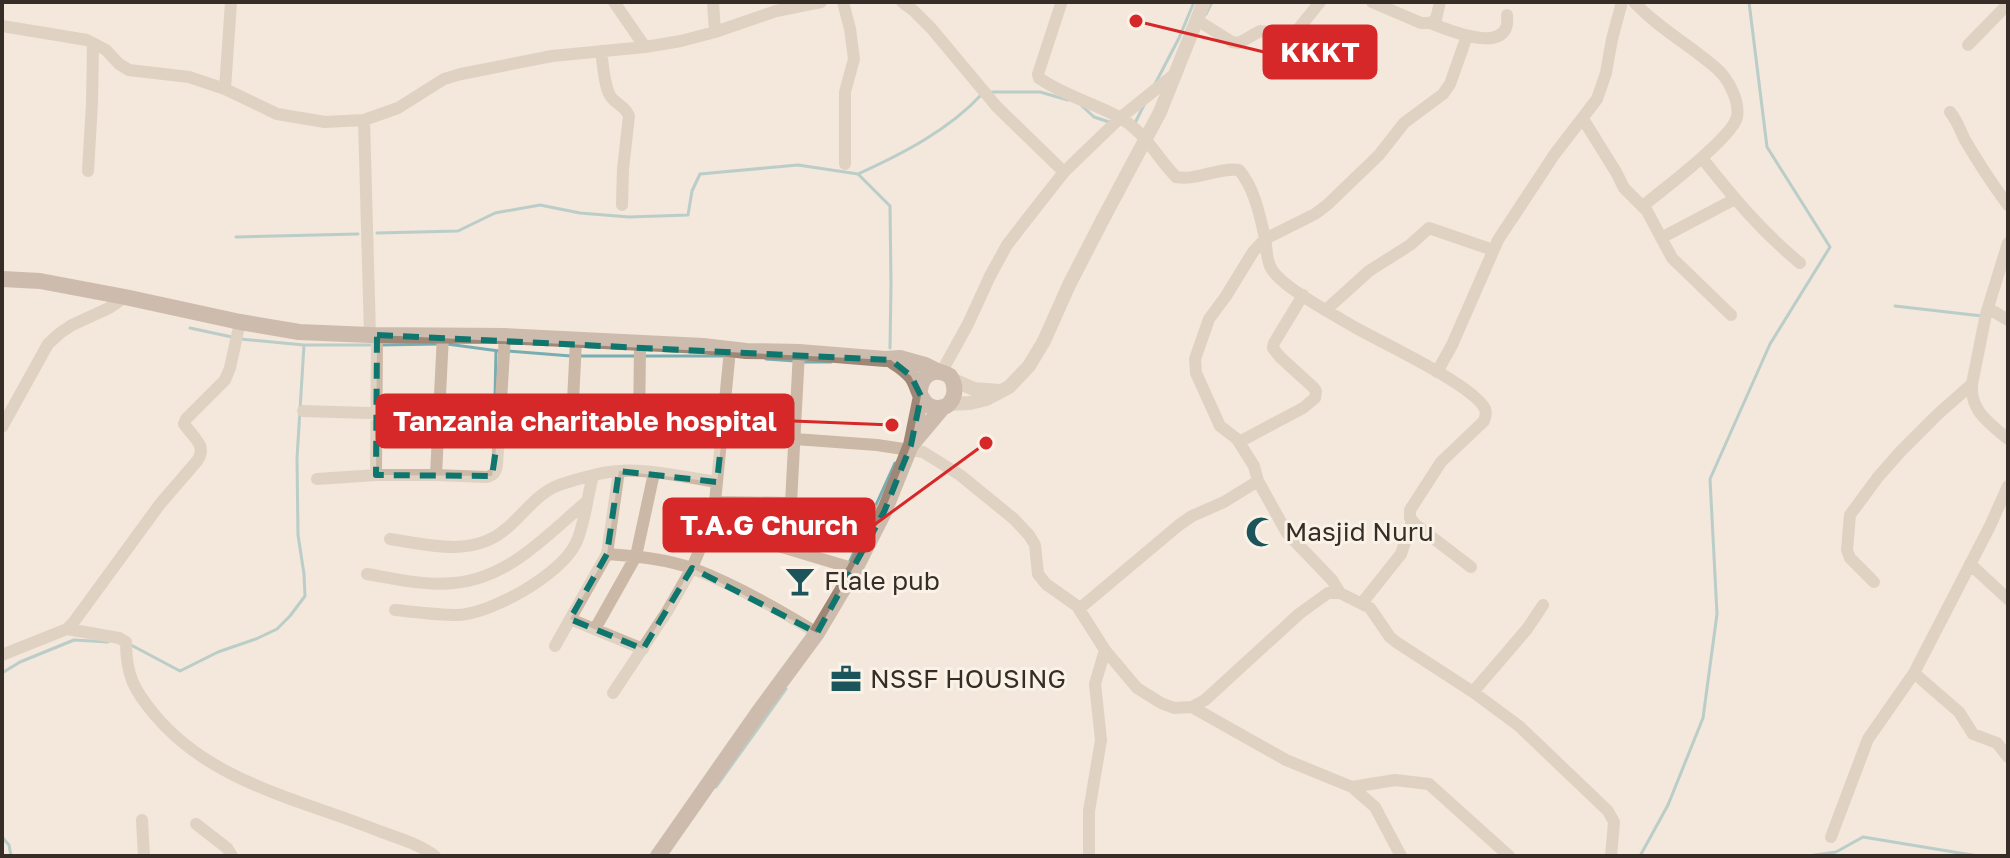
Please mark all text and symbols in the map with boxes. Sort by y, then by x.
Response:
callout: KKKT [1264,26,1376,78]
text: KKKT [1280,35,1360,68]
callout: Tanzania charitable hospital [377,395,793,447]
text: Tanzania charitable hospital [393,404,777,437]
callout: T.A.G Church [664,499,874,551]
text: T.A.G Church [680,508,858,541]
mosque icon: Masjid Nuru [1244,515,1278,549]
place label: Masjid Nuru [1285,516,1434,547]
bar icon: Flale pub [783,564,817,598]
place label: Flale pub [824,565,940,596]
office icon: NSSF HOUSING [829,662,863,696]
place label: NSSF HOUSING [870,663,1066,694]

